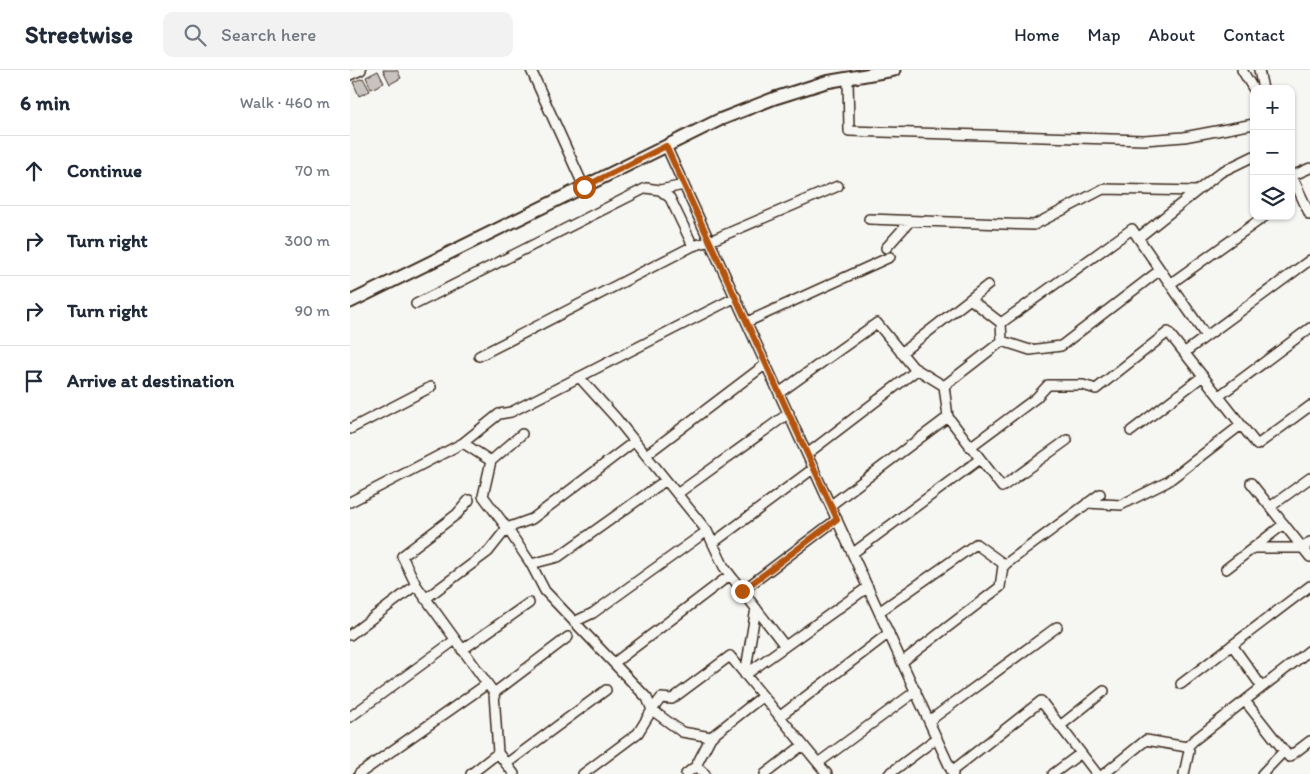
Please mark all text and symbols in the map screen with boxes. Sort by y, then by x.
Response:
search box [163,12,513,57]
text: Streetwise [25,20,133,49]
icon: search [181,21,209,49]
text: Search here [221,23,316,46]
text: Home [1014,24,1060,46]
text: Map [1088,24,1121,46]
text: About [1149,24,1195,46]
text: Contact [1223,24,1285,46]
map controls [1250,85,1295,220]
button: + [1250,85,1295,130]
text: 6 min [20,90,70,115]
text: Walk · 460 m [240,93,330,112]
button: − [1250,130,1295,175]
icon: ahead [20,157,48,185]
text: Continue [67,159,142,182]
text: 70 m [295,161,330,180]
button: layers [1250,175,1295,220]
route start [573,176,596,199]
icon: right [20,227,48,255]
text: Turn right [67,229,148,252]
text: 300 m [285,231,330,250]
icon: right [20,297,48,325]
text: Turn right [67,299,148,322]
text: 90 m [295,301,330,320]
icon: arrive [20,367,48,395]
text: Arrive at destination [67,369,234,392]
route end [731,580,754,603]

